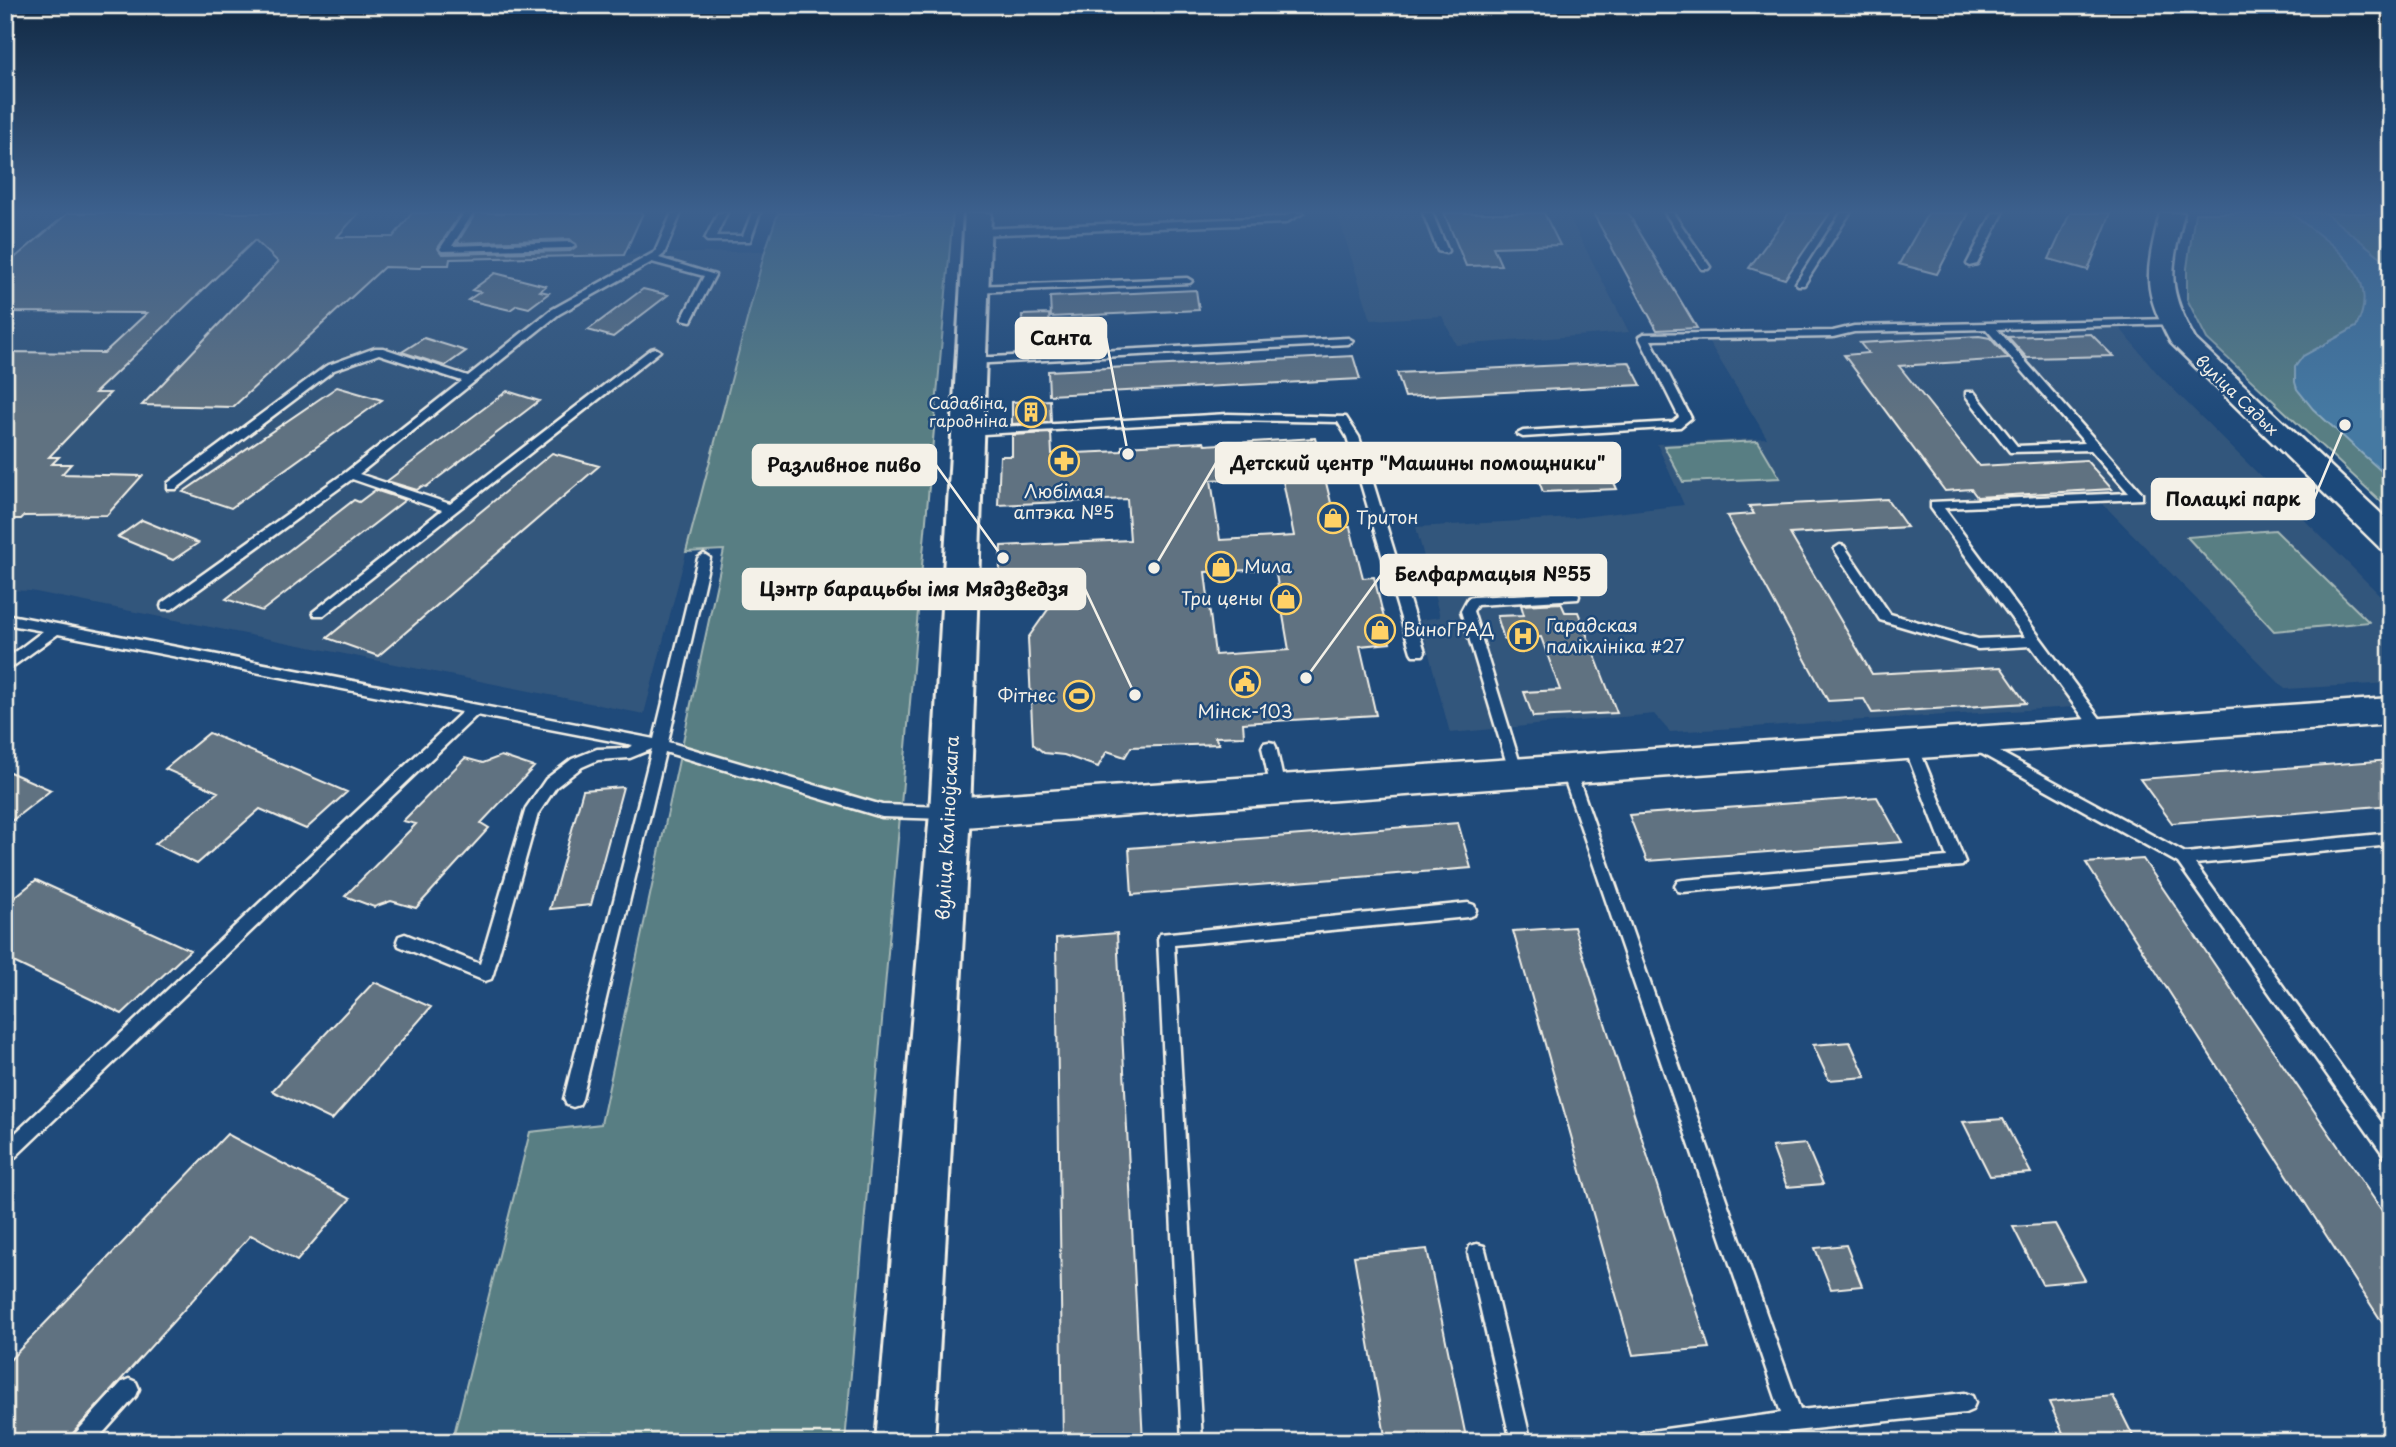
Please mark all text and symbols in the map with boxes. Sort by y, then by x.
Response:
callout: Санта [1016,318,1106,358]
text: Санта [1030,323,1092,351]
street label: вуліца Сядых [2191,348,2285,440]
place label: Садавіна, гародніна [929,390,1008,432]
building icon: Садавіна, гародніна [1014,395,1048,429]
callout: Детский центр "Машины помощники" [1216,443,1620,483]
pharmacy icon: Любімая аптэка №5 [1047,444,1081,478]
callout: Разливное пиво [753,445,936,485]
text: Детский центр "Машины помощники" [1230,448,1605,476]
text: Разливное пиво [767,450,921,478]
place label: Любімая аптэка №5 [1014,477,1114,525]
callout: Полацкі парк [2152,479,2314,519]
text: Полацкі парк [2166,484,2301,512]
shop icon: Тритон [1316,501,1350,535]
place label: Тритон [1356,503,1418,530]
shop icon: Мила [1204,550,1238,584]
place label: Мила [1244,552,1293,579]
callout: Белфармацыя №55 [1381,555,1606,595]
text: Белфармацыя №55 [1395,559,1591,587]
callout: Цэнтр барацьбы імя Мядзведзя [743,569,1085,609]
text: Цэнтр барацьбы імя Мядзведзя [759,574,1069,602]
shop icon: Три цены [1269,582,1303,616]
place label: Три цены [1181,584,1263,611]
place label: Гарадская паліклініка #27 [1546,611,1684,659]
shop icon: ВиноГРАД [1363,613,1397,647]
place label: ВиноГРАД [1403,615,1494,642]
hospital icon: Гарадская паліклініка #27 [1506,619,1540,653]
public building icon: Мінск-103 [1228,665,1262,699]
sports icon: Фітнес [1062,679,1096,713]
place label: Фітнес [998,681,1056,708]
place label: Мінск-103 [1198,697,1292,724]
street label: вуліца Каліноўскага [928,734,965,921]

